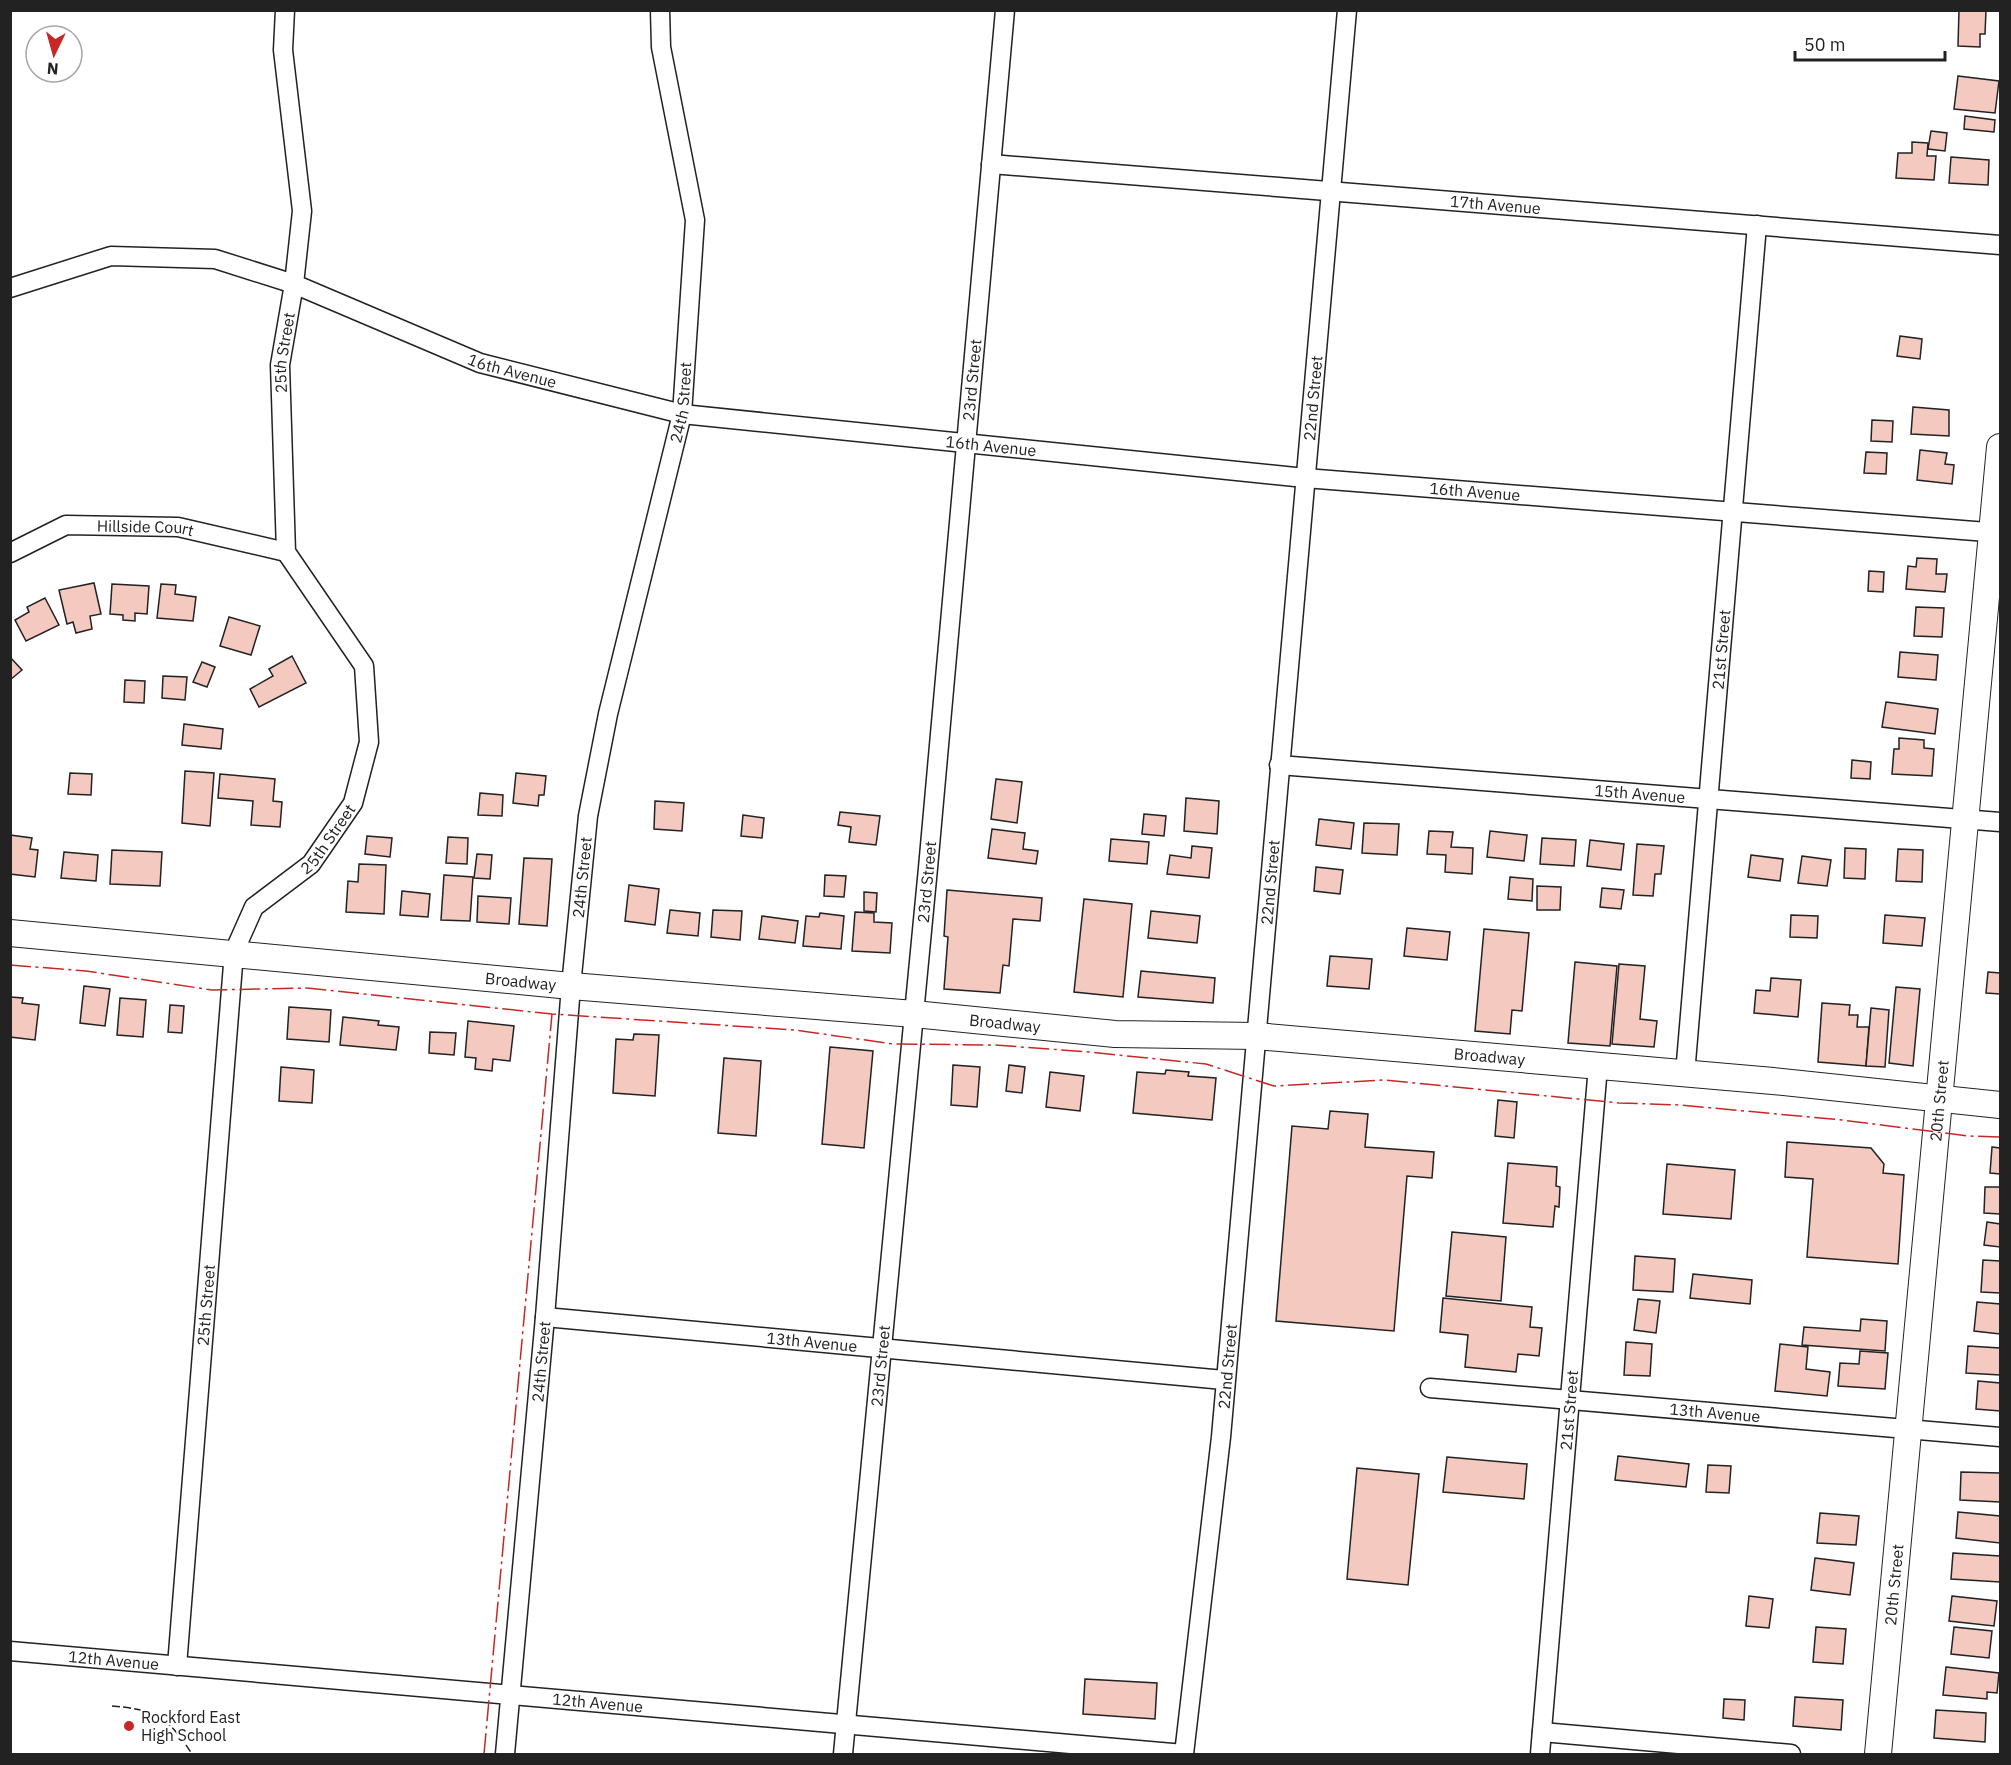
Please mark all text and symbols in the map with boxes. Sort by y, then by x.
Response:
north arrow [24,24,84,84]
scale bar [1795,24,1945,62]
text: 50 m [1804,33,1846,56]
text: N [46,58,59,79]
street label: 17th Avenue [1449,191,1542,218]
street label: 25th Street [270,311,299,394]
street label: 23rd Street [958,338,985,422]
street label: 16th Avenue [465,349,559,392]
street label: 22nd Street [1299,355,1326,442]
street label: 24th Street [665,361,695,445]
street label: 16th Avenue [945,431,1038,460]
street label: 16th Avenue [1429,478,1521,505]
street label: Hillside Court [97,516,196,540]
street label: 21st Street [1708,609,1734,690]
street label: 15th Avenue [1594,780,1686,807]
street label: 25th Street [296,800,359,878]
street label: 24th Street [568,836,596,919]
street label: 22nd Street [1256,839,1284,926]
street label: 23rd Street [913,840,940,924]
street label: Broadway [484,968,557,995]
street label: Broadway [968,1010,1042,1037]
street label: Broadway [1453,1043,1526,1069]
street label: 20th Street [1925,1059,1953,1142]
street label: 25th Street [193,1264,219,1347]
street label: 24th Street [527,1320,555,1403]
street label: 22nd Street [1214,1323,1241,1410]
street label: 23rd Street [866,1324,894,1408]
street label: 13th Avenue [766,1328,858,1356]
street label: 21st Street [1556,1369,1582,1451]
street label: 13th Avenue [1669,1399,1761,1426]
street label: 20th Street [1880,1543,1908,1626]
street label: 12th Avenue [67,1646,160,1674]
street label: 12th Avenue [551,1689,644,1717]
place label: Rockford East High School [141,1707,241,1745]
marker: Rockford East High School [122,1719,136,1733]

